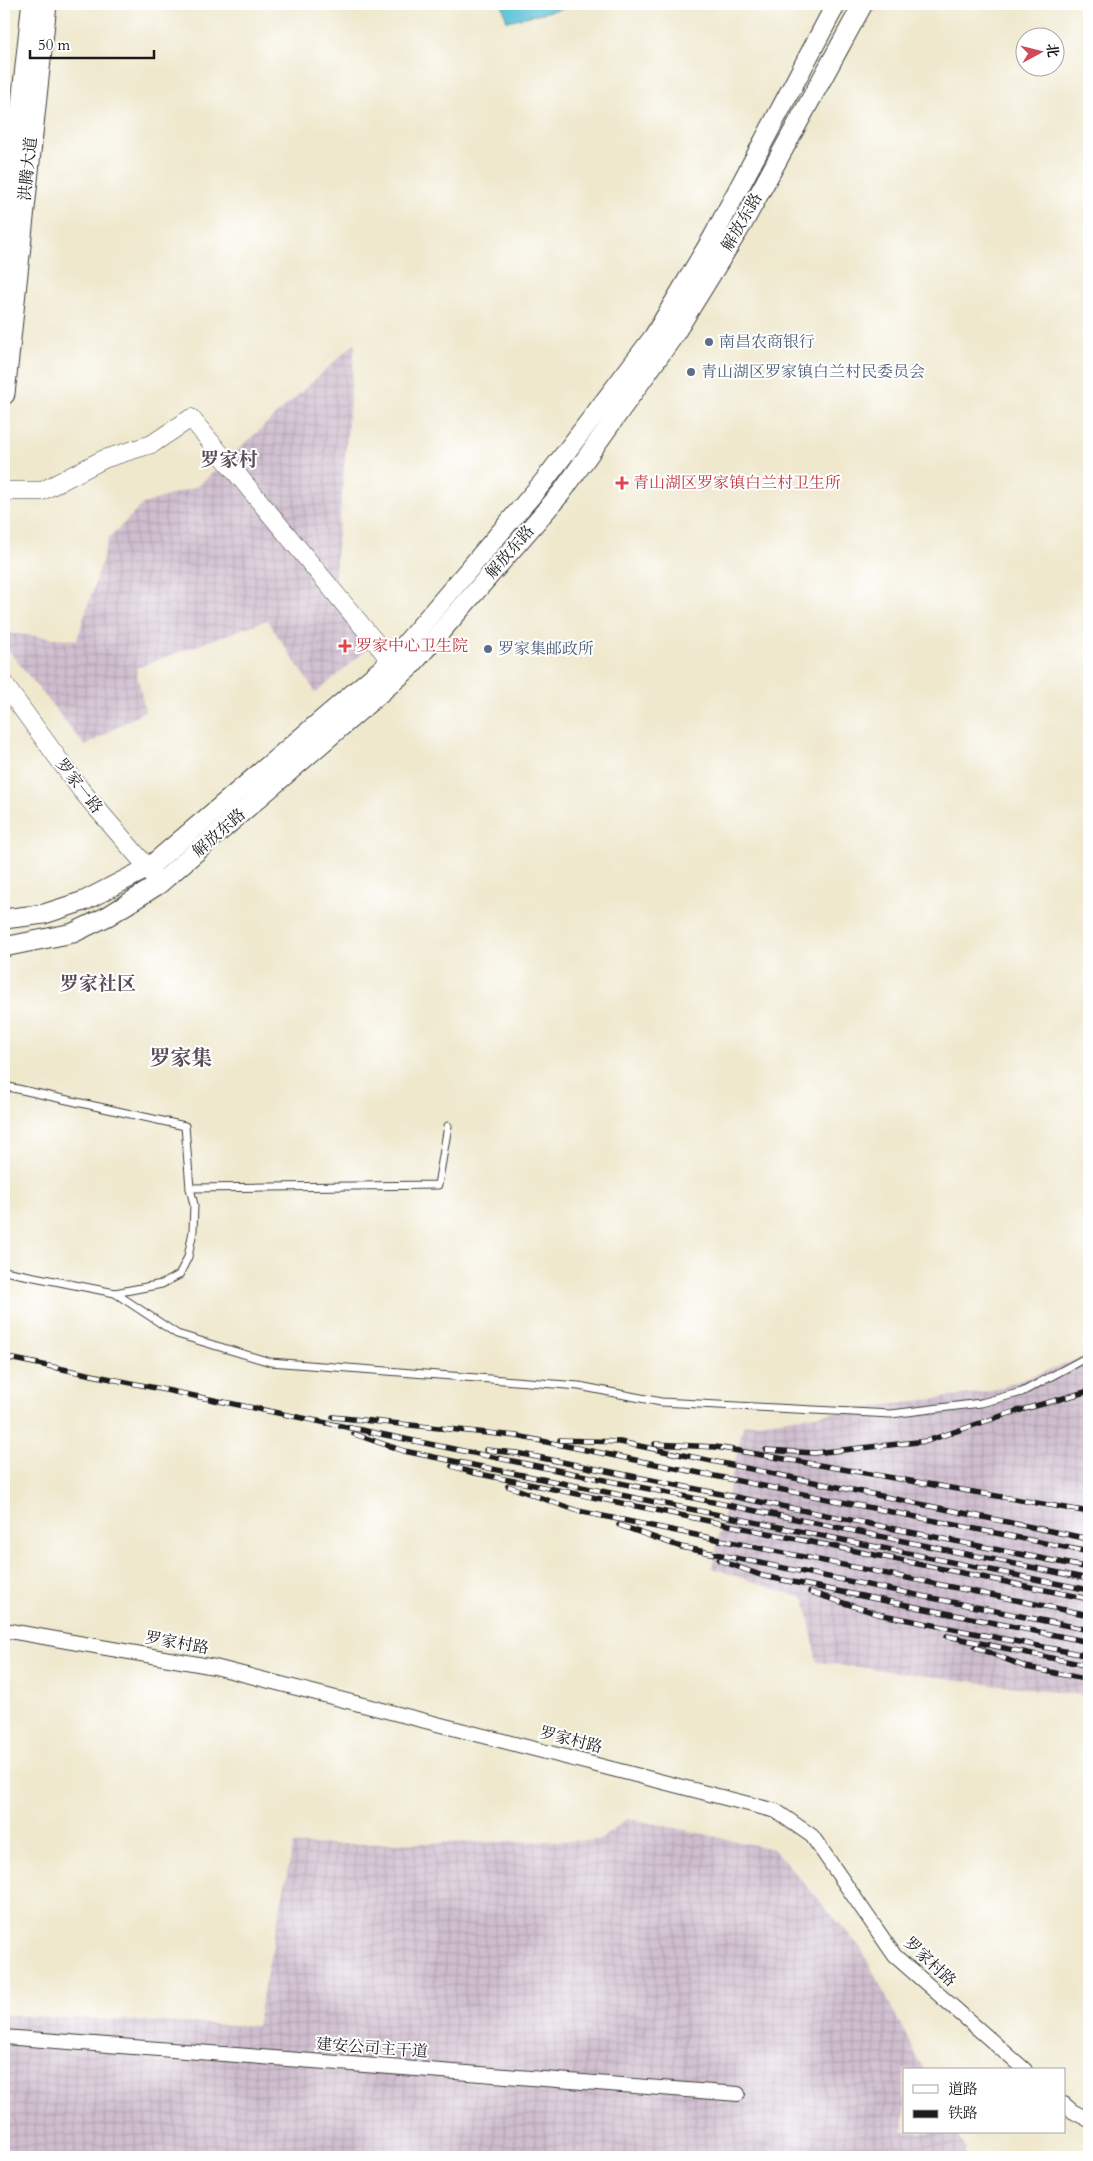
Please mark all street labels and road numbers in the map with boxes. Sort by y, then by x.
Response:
street label: 洪腾大道 [14,136,42,202]
street label: 解放东路 [716,189,768,255]
street label: 解放东路 [481,521,539,583]
street label: 罗家一路 [51,754,107,818]
street label: 解放东路 [188,804,250,862]
street label: 罗家村路 [144,1627,210,1659]
street label: 罗家村路 [537,1722,605,1758]
street label: 罗家村路 [899,1932,961,1992]
street label: 建安公司主干道 [315,2033,429,2063]

